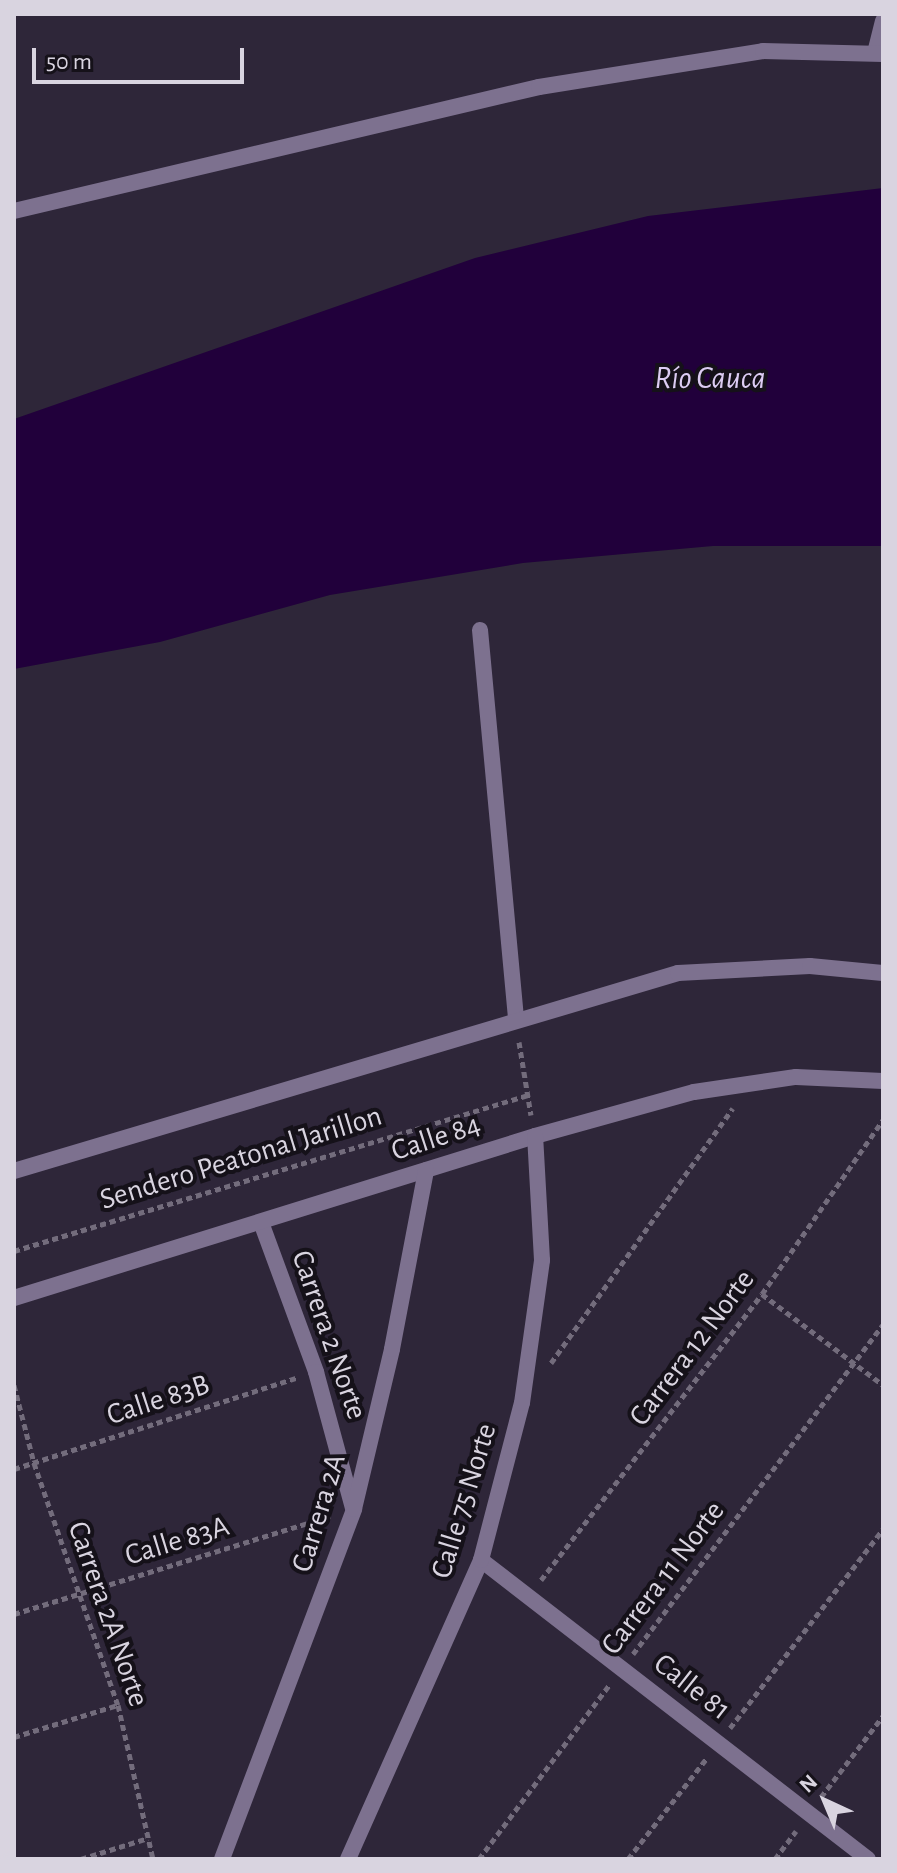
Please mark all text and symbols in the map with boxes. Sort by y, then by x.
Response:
scale bar [36,32,248,82]
text: 50 m [46,50,92,74]
water label: Río Cauca [654,359,766,397]
street label: Sendero Peatonal Jarillon [96,1098,386,1218]
street label: Calle 84 [387,1107,485,1169]
street label: Carrera 2 Norte [283,1246,375,1424]
street label: Carrera 12 Norte [622,1263,762,1433]
street label: Calle 83B [102,1367,214,1433]
street label: Calle 75 Norte [423,1419,505,1583]
street label: Carrera 2A [284,1450,354,1576]
street label: Carrera 11 Norte [594,1494,732,1662]
street label: Calle 83A [121,1508,233,1574]
street label: Carrera 2A Norte [59,1517,157,1711]
street label: Calle 81 [646,1646,738,1728]
north arrow [785,1761,865,1841]
text: N [795,1771,821,1797]

